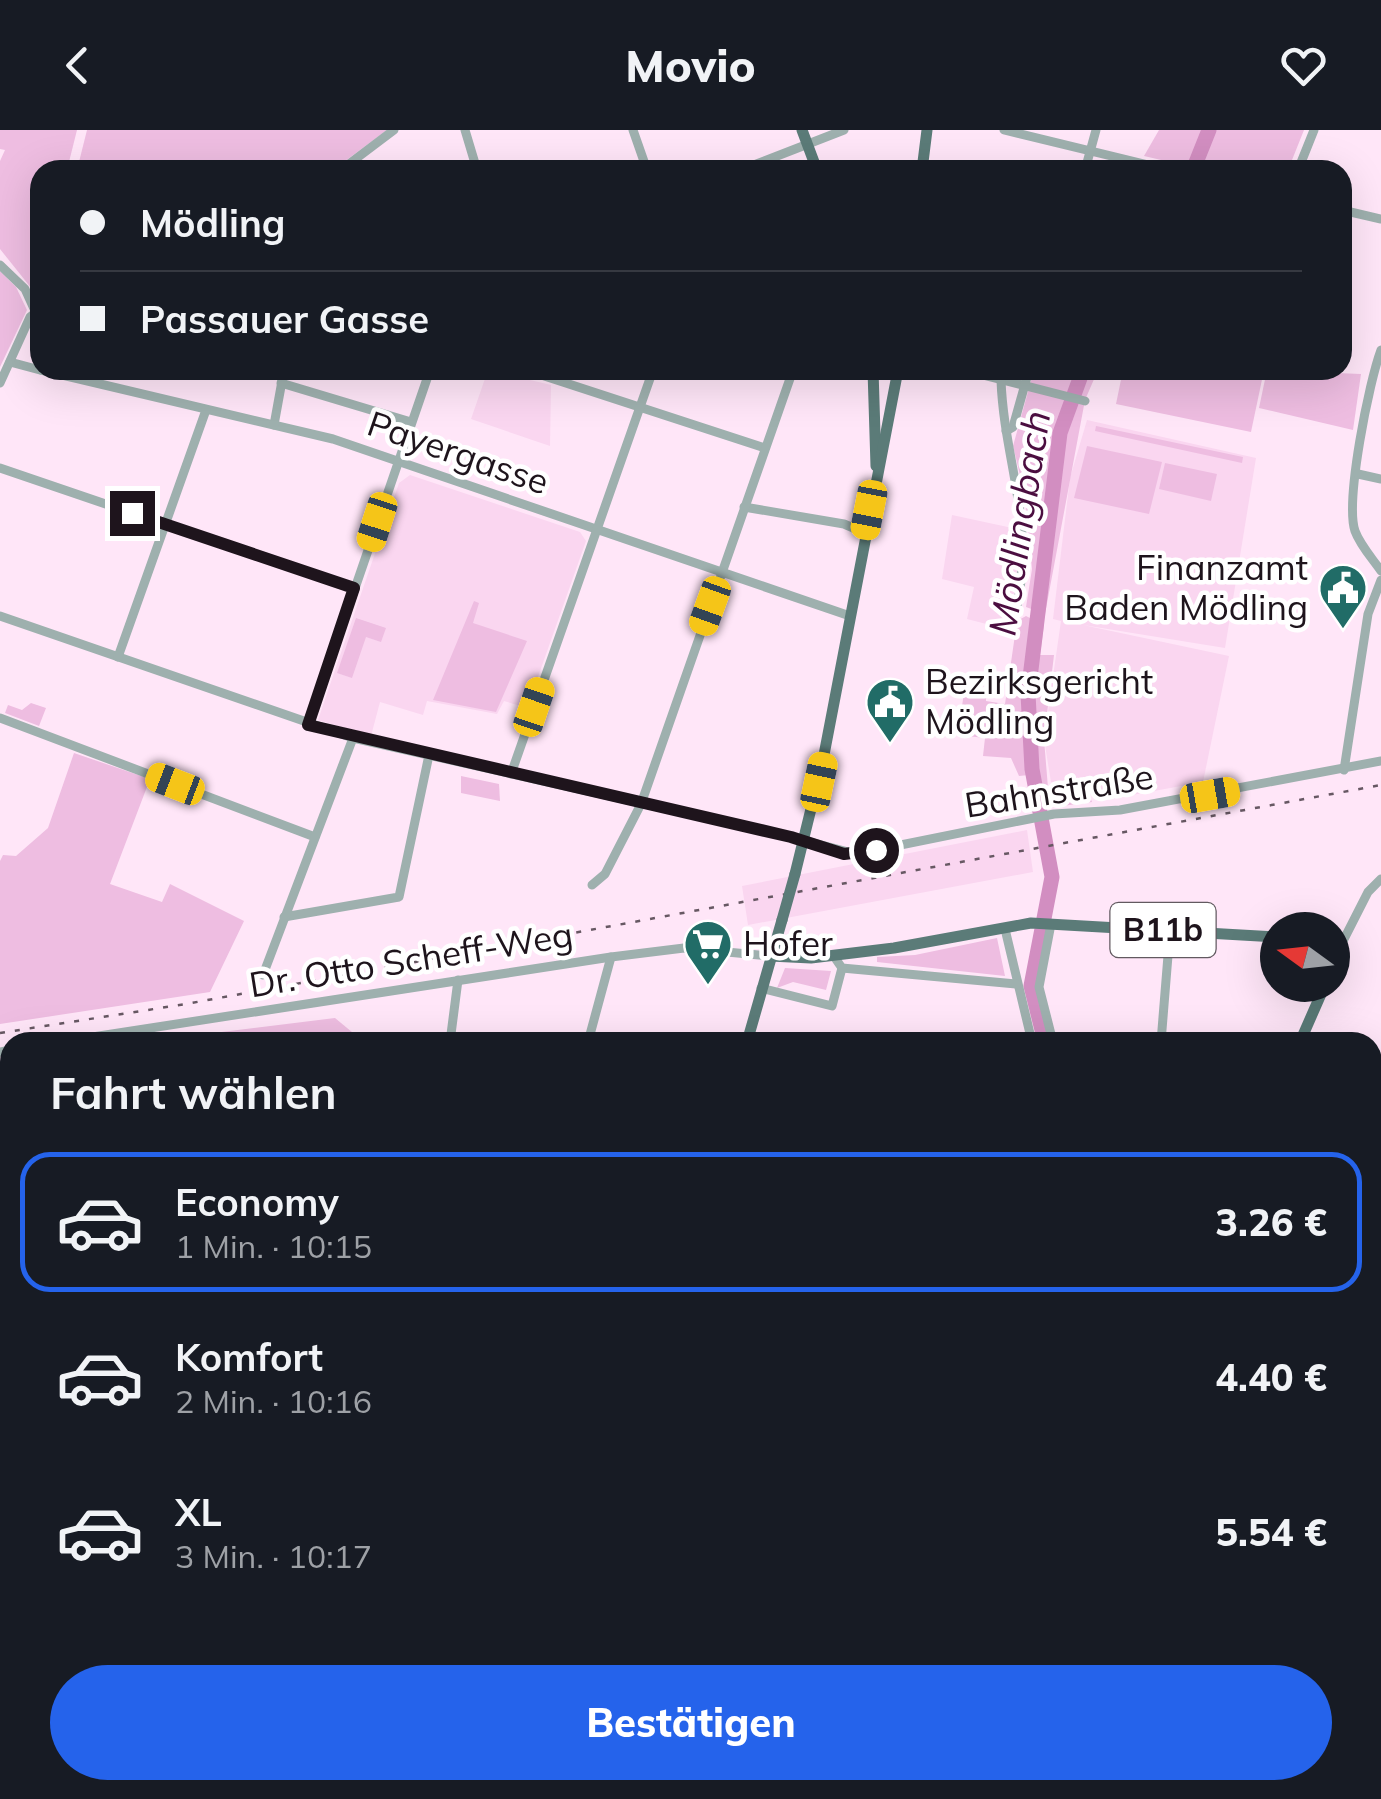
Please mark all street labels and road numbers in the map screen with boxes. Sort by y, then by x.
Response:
street label: Payergasse [362,401,555,504]
street label: Bahnstraße [962,753,1156,827]
road number: B11b [1110,903,1216,957]
street label: Dr. Otto Scheff-Weg [246,912,576,1006]

